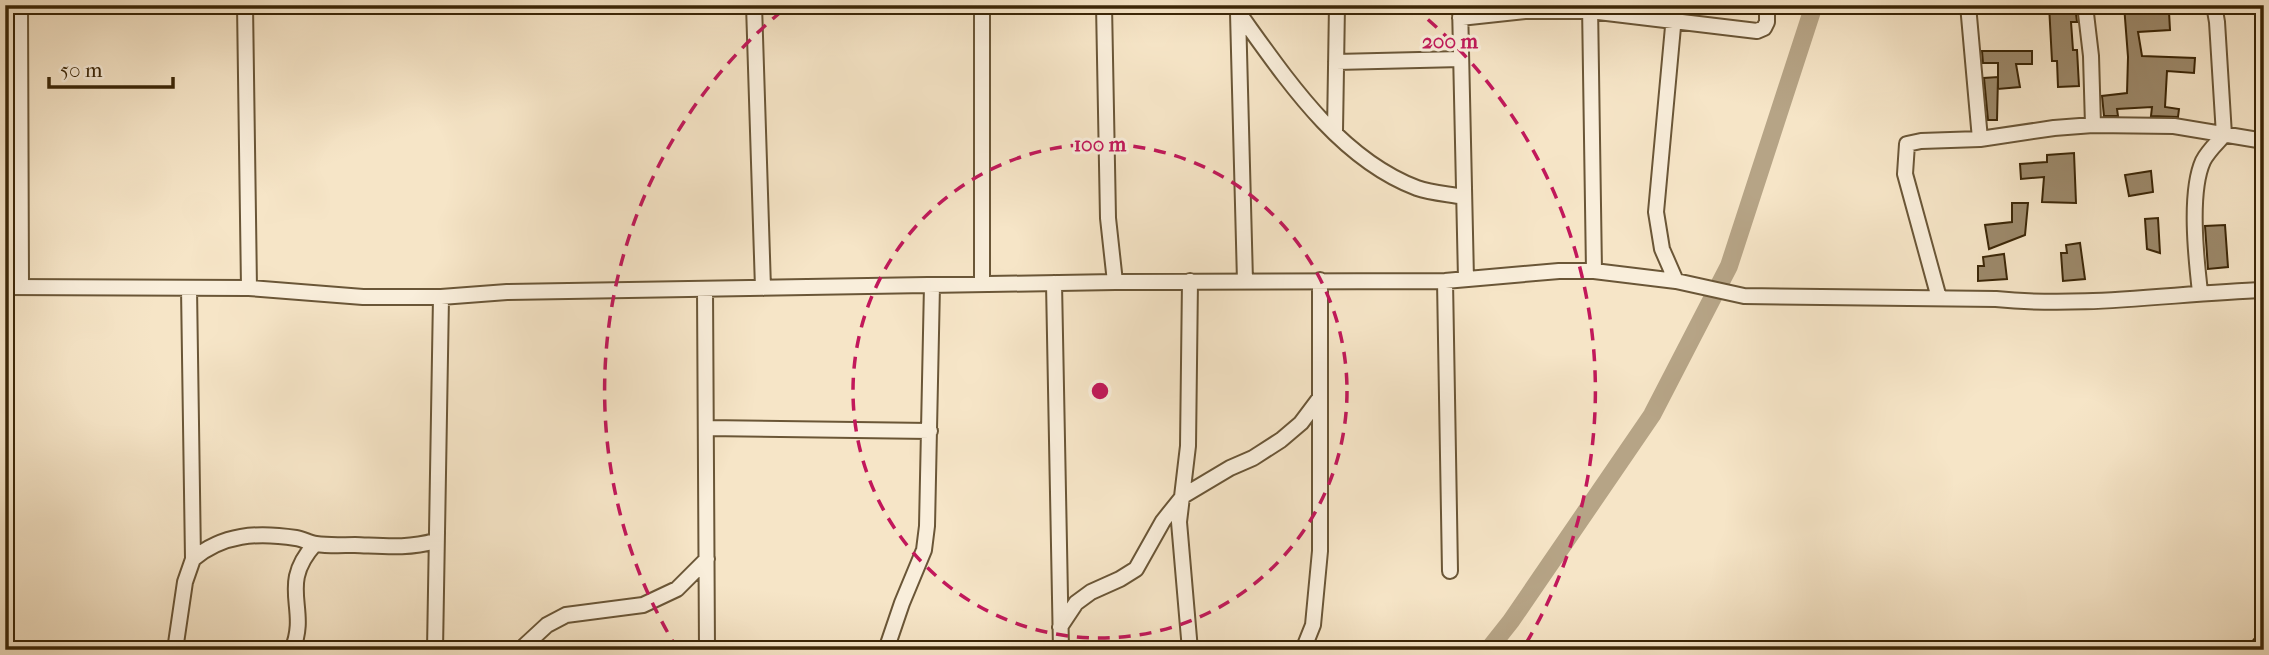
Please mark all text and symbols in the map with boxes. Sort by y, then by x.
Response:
text: 200 m [1422,29,1479,53]
scale bar [49,46,173,90]
text: 50 m [60,58,103,82]
text: 100 m [1074,132,1127,156]
centre of rings [1088,379,1112,403]

